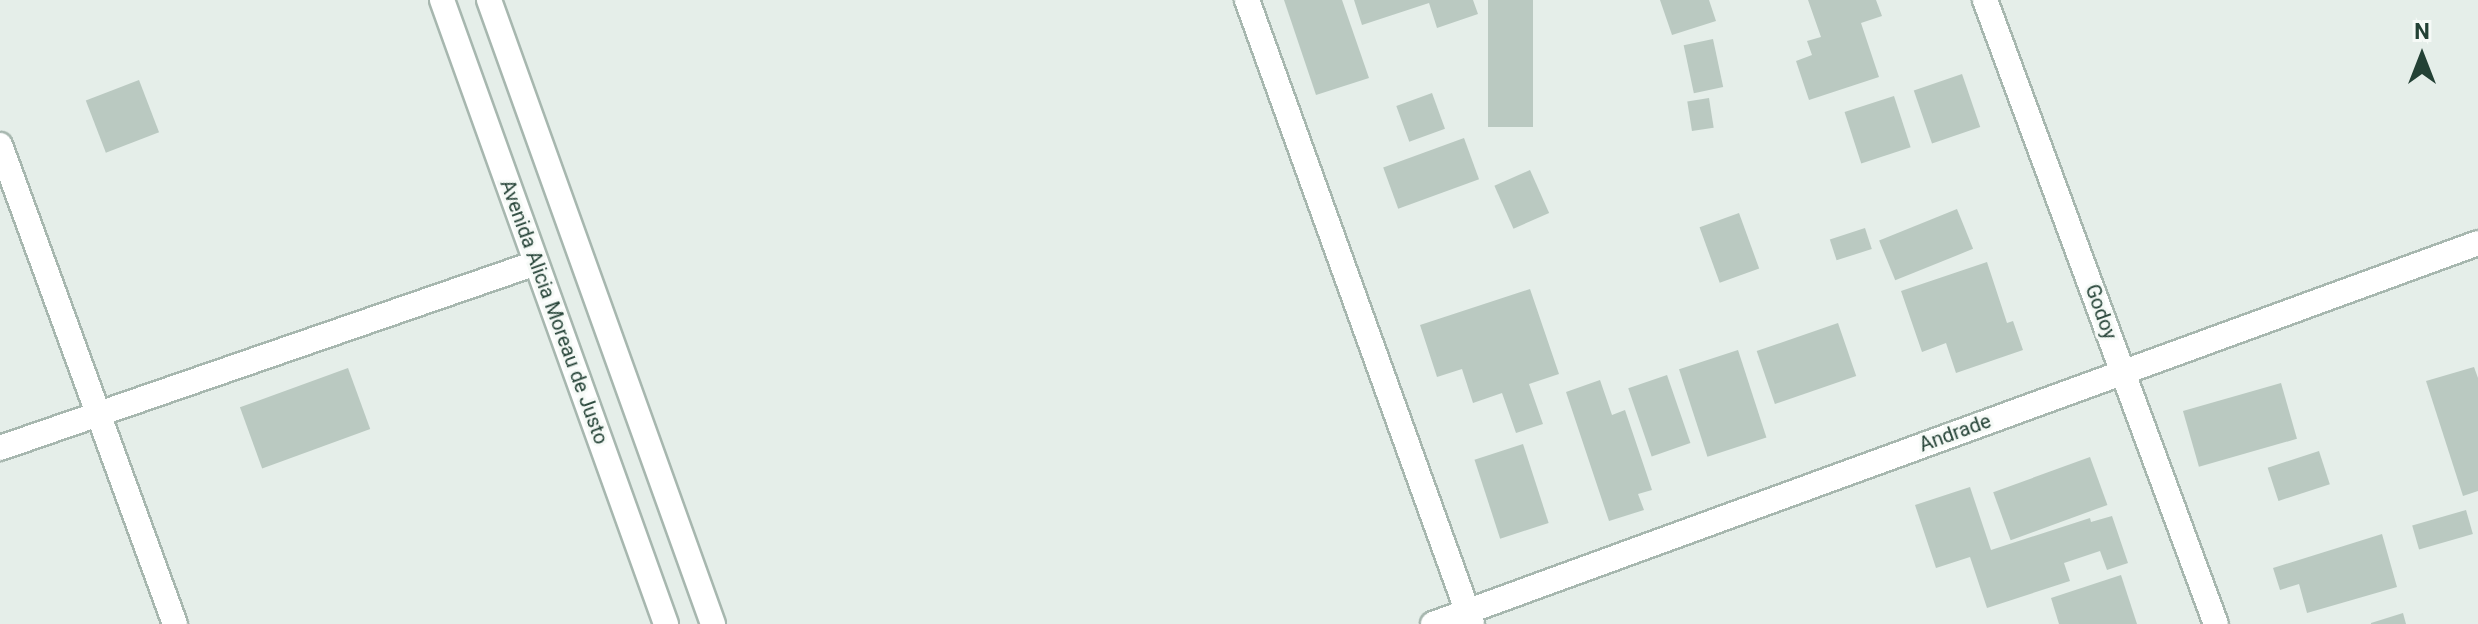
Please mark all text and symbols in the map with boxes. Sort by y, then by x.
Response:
north arrow [2382,16,2462,96]
text: N [2414,19,2430,44]
street label: Avenida Alicia Moreau de Justo [495,177,613,447]
street label: Godoy [2080,281,2122,343]
street label: Andrade [1916,409,1994,457]

